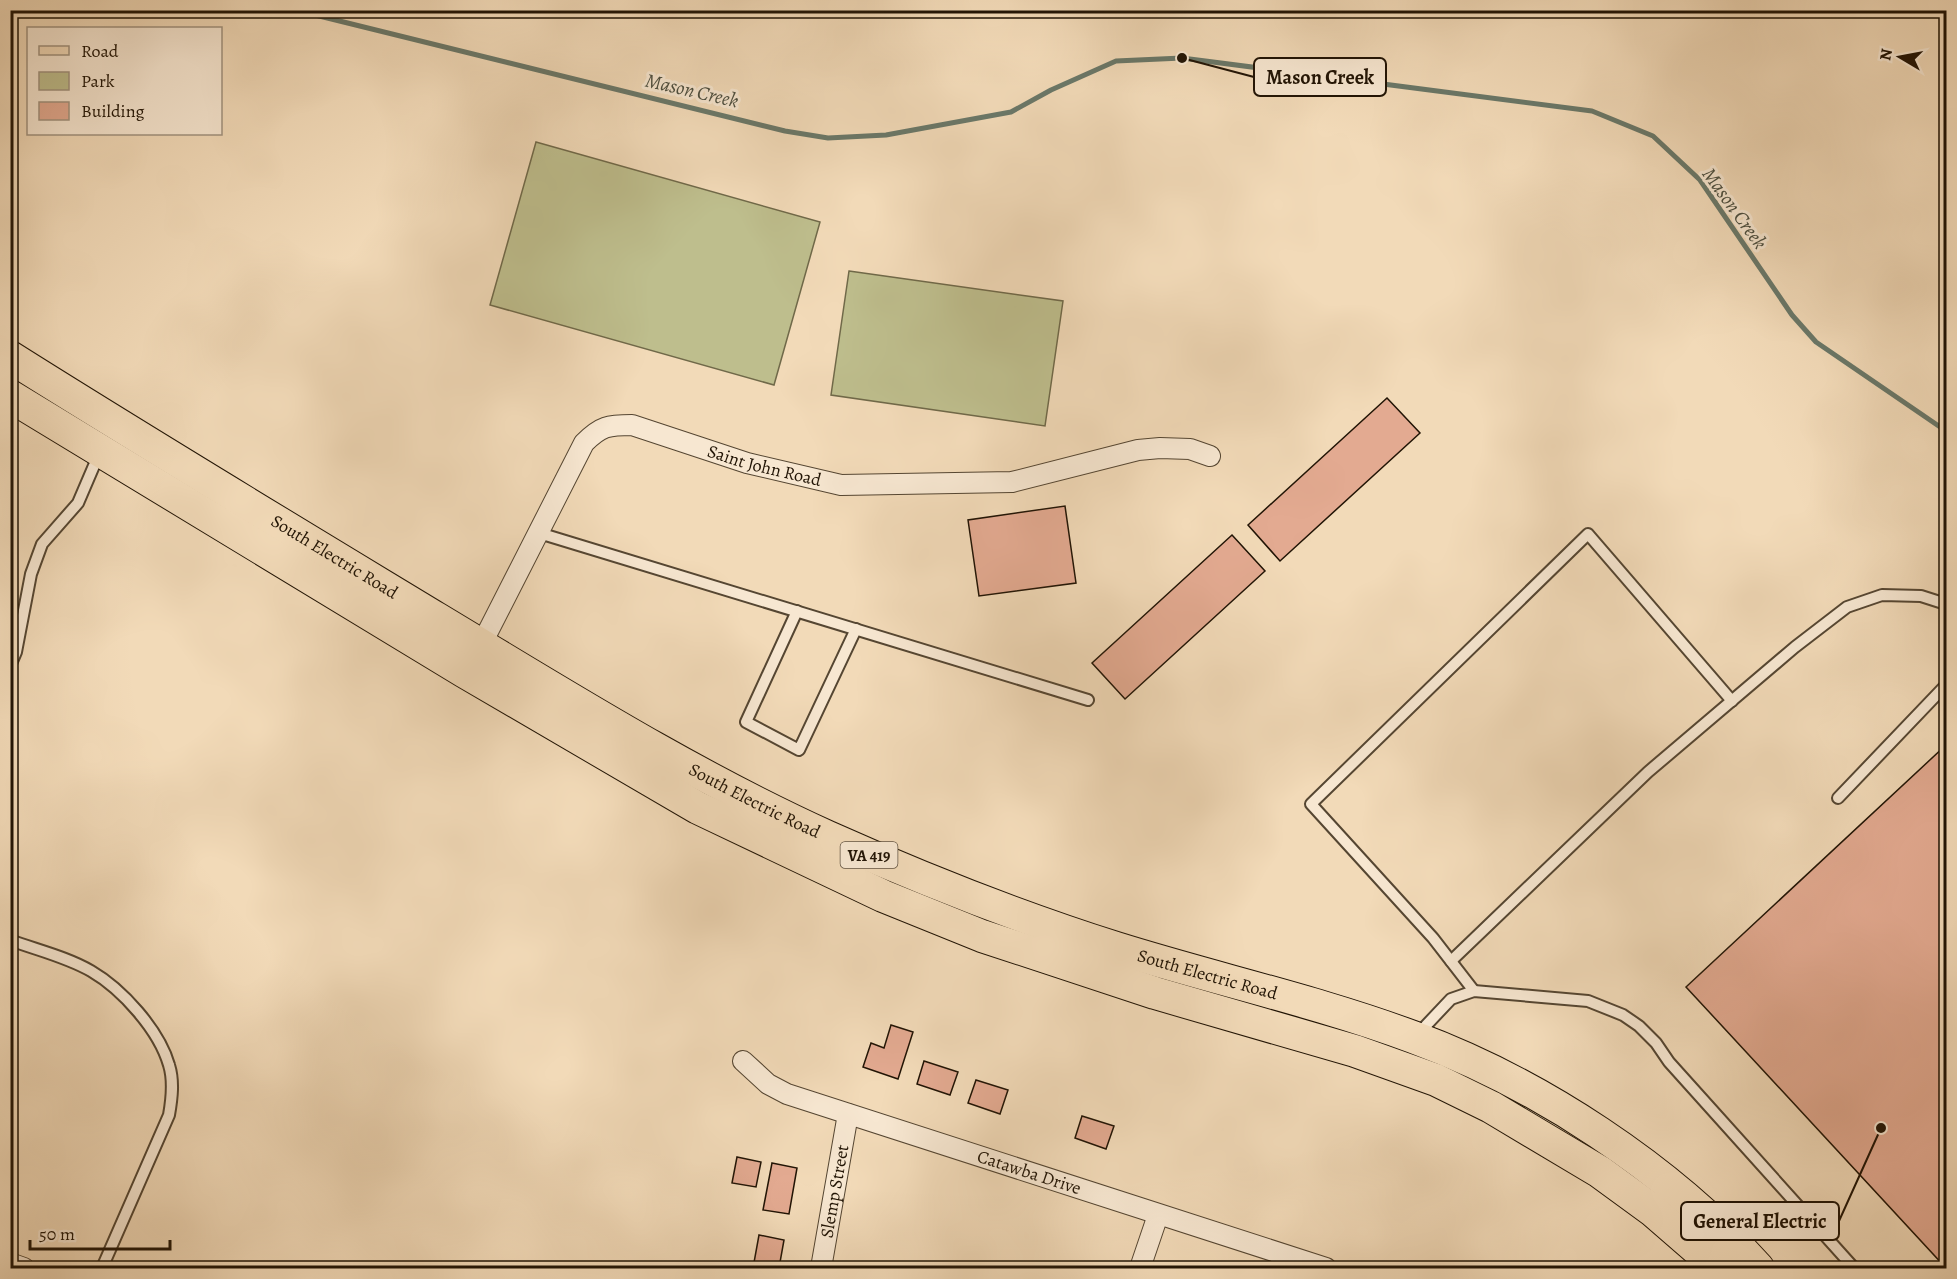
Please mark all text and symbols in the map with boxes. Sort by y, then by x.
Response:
legend [27,27,222,135]
north arrow [1870,27,1930,87]
text: Road [81,39,119,63]
text: N [1874,47,1898,62]
callout: Mason Creek [1254,58,1386,96]
text: Mason Creek [1266,64,1375,91]
water label: Mason Creek [643,67,741,114]
text: Park [81,69,115,93]
text: Building [81,99,145,123]
water label: Mason Creek [1696,162,1773,255]
street label: Saint John Road [704,439,824,492]
street label: South Electric Road [267,509,403,604]
street label: South Electric Road [685,757,825,844]
road number: VA 419 [840,842,898,868]
street label: South Electric Road [1135,943,1281,1006]
street label: Slemp Street [815,1143,854,1240]
street label: Catawba Drive [974,1144,1084,1200]
callout: General Electric [1681,1202,1839,1240]
text: General Electric [1693,1208,1827,1235]
scale bar [30,1213,170,1251]
text: 50 m [39,1222,75,1246]

